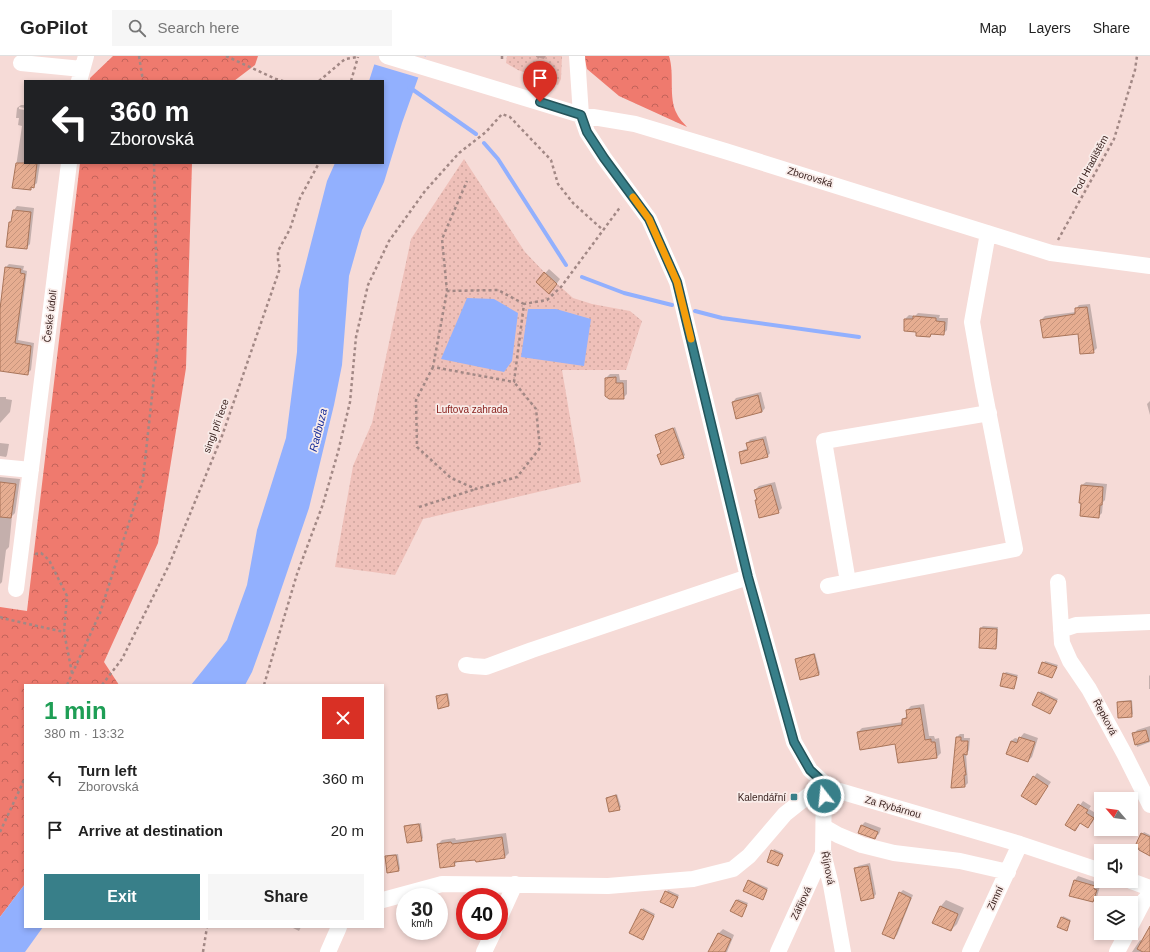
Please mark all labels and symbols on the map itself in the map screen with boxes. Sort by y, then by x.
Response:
pin [523,61,557,102]
street label: Pod Hradištěm [1070,133,1110,197]
street label: Zborovská [786,165,834,189]
street label: České údolí [40,289,59,343]
street label: singl při řece [201,397,231,455]
park label: Luftova zahrada [436,404,508,415]
water label: Radbuza [307,407,329,453]
street label: Řepková [1091,697,1120,737]
position arrow [803,775,845,817]
place label: Kalendářní [738,792,786,803]
marker: Kalendářní [789,792,799,802]
north arrow [1094,792,1138,836]
street label: Za Rybárnou [864,794,922,820]
street label: Říjnová [819,850,838,886]
street label: Zářijová [788,884,814,921]
street label: Zimní [985,884,1005,912]
speed limit sign: 40 [456,888,508,940]

